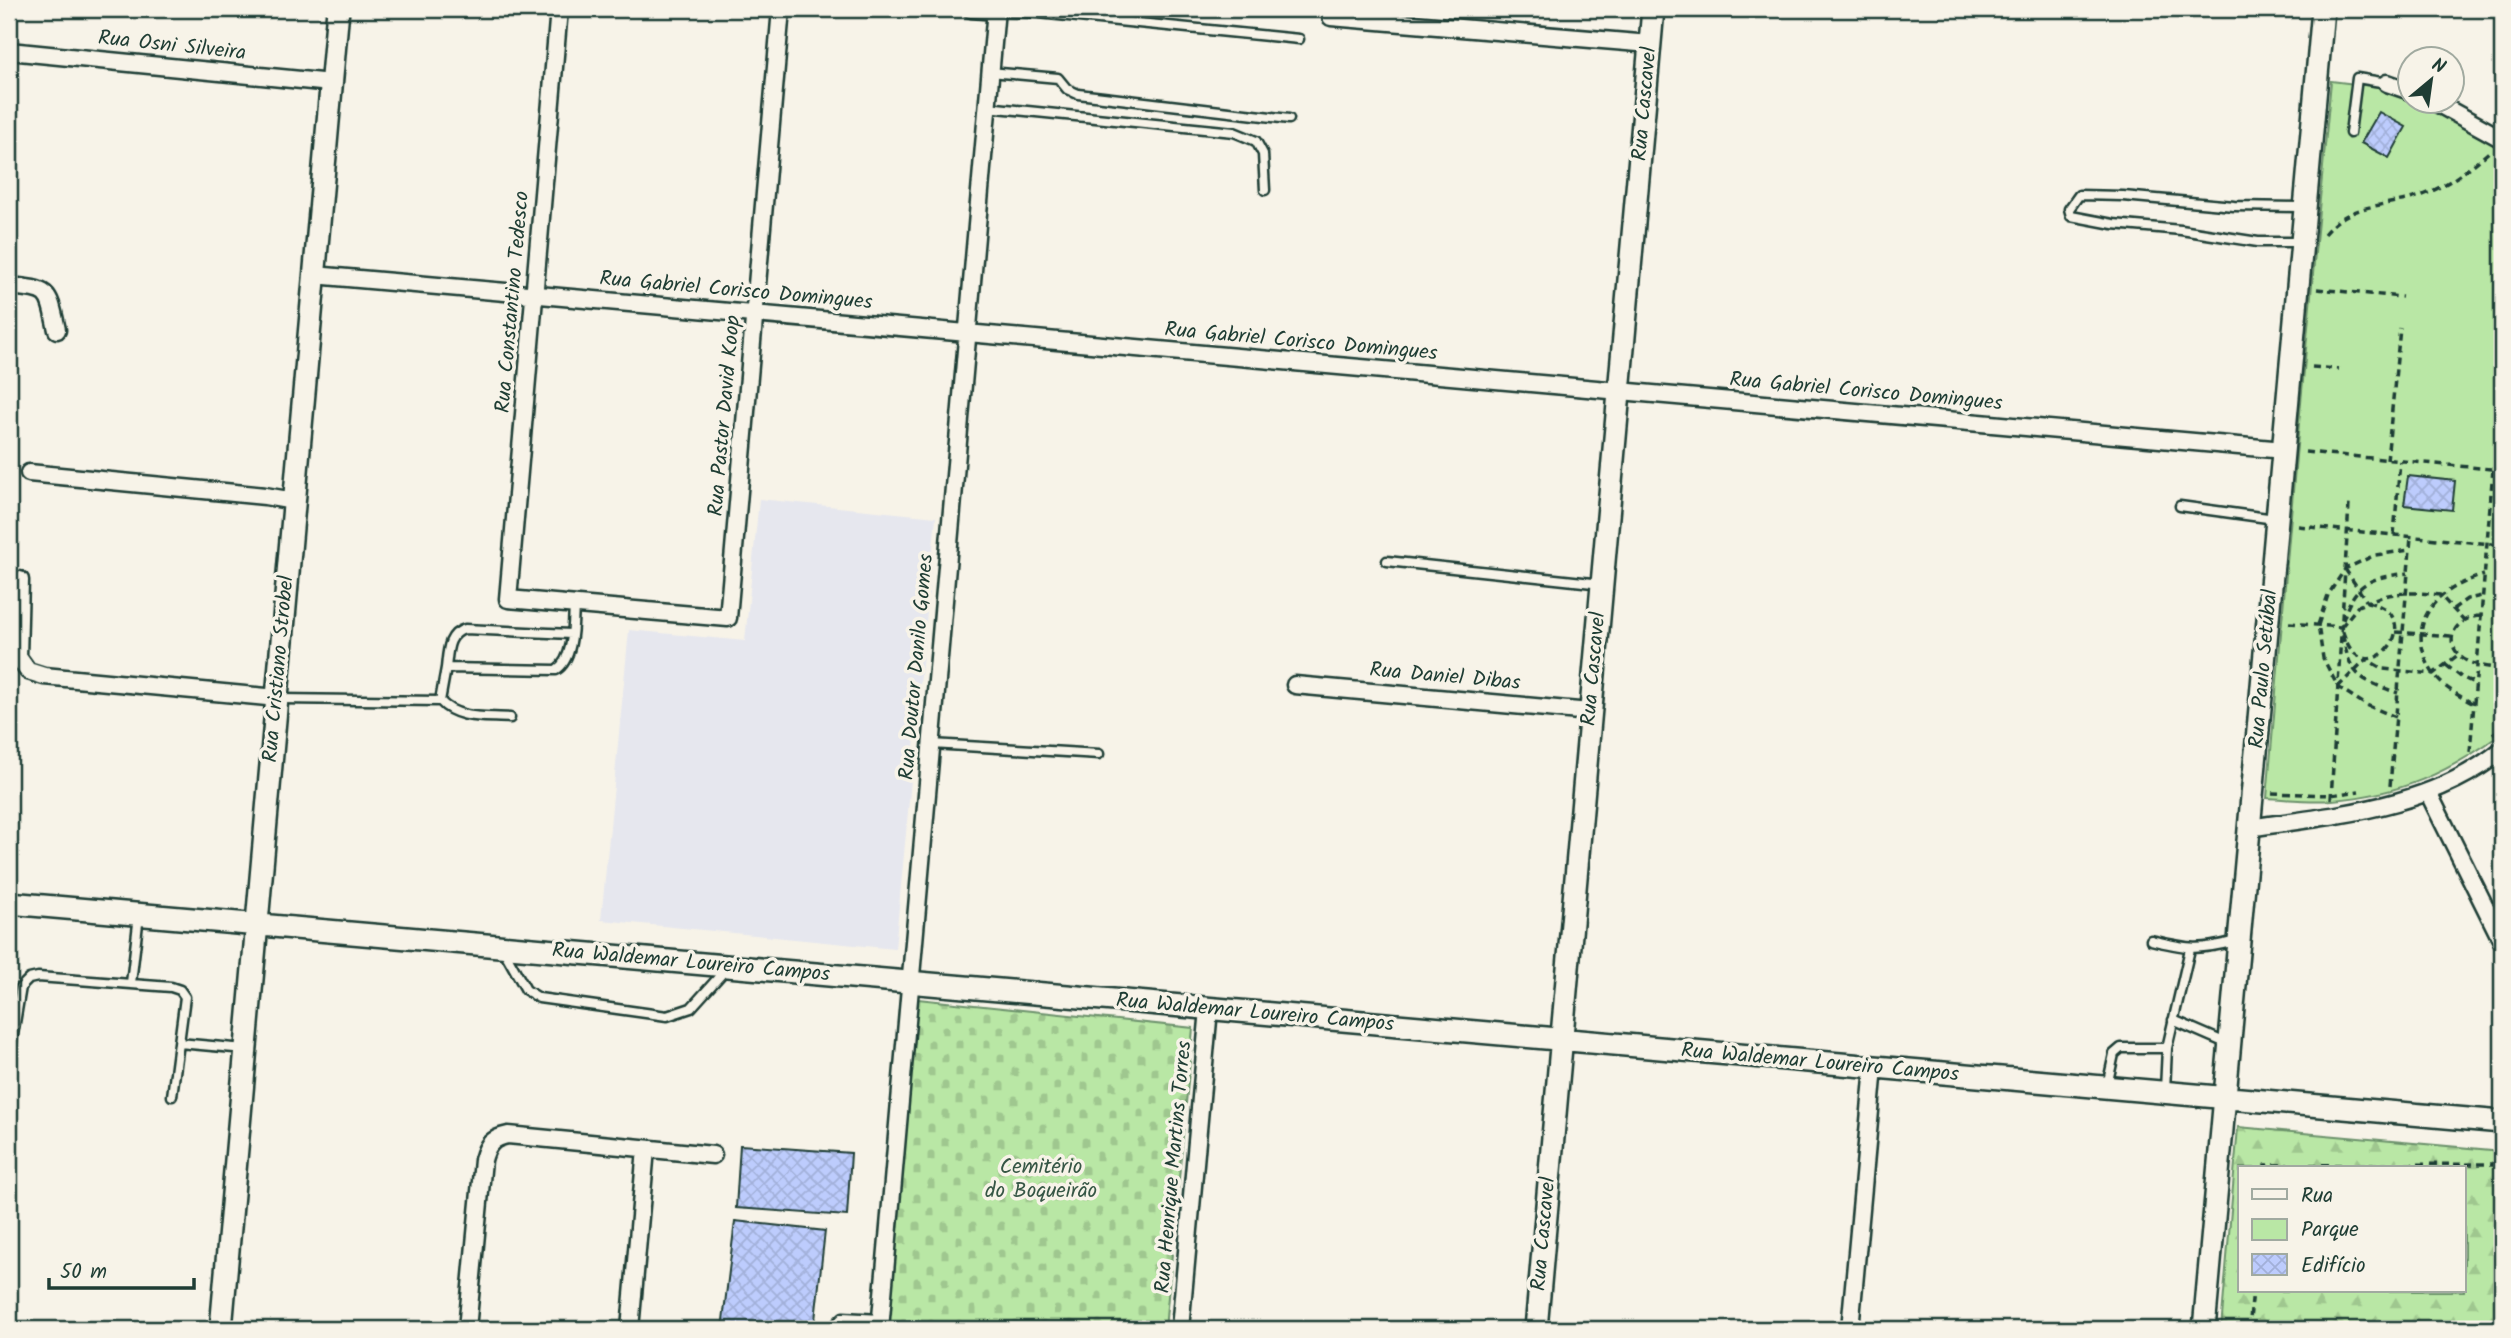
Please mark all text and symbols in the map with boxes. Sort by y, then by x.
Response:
street label: Rua Osni Silveira [96,22,248,70]
street label: Rua Cascavel [1624,45,1666,163]
north arrow [2396,46,2466,116]
text: N [2426,51,2451,83]
street label: Rua Constantino Tedesco [487,190,539,414]
street label: Rua Gabriel Corisco Domingues [598,263,874,319]
street label: Rua Pastor David Koop [700,314,750,518]
street label: Rua Gabriel Corisco Domingues [1163,314,1439,370]
street label: Rua Gabriel Corisco Domingues [1728,364,2004,420]
street label: Rua Doutor Danilo Gomes [891,552,943,781]
street label: Rua Cristiano Strobel [254,574,304,764]
street label: Rua Paulo Setúbal [2241,588,2287,750]
street label: Rua Cascavel [1573,610,1615,728]
street label: Rua Daniel Dibas [1368,654,1522,700]
street label: Rua Waldemar Loureiro Campos [551,934,831,992]
street label: Rua Waldemar Loureiro Campos [1115,984,1395,1042]
street label: Rua Waldemar Loureiro Campos [1680,1034,1960,1092]
street label: Rua Henrique Martins Torres [1147,1039,1201,1295]
park label: Cemitério do Boqueirão [985,1151,1097,1208]
legend [2238,1166,2466,1292]
street label: Rua Cascavel [1523,1175,1565,1293]
text: Rua [2301,1180,2333,1213]
text: Parque [2301,1214,2359,1247]
scale bar [49,1247,194,1291]
text: Edifício [2301,1250,2366,1283]
text: 50 m [60,1256,107,1289]

